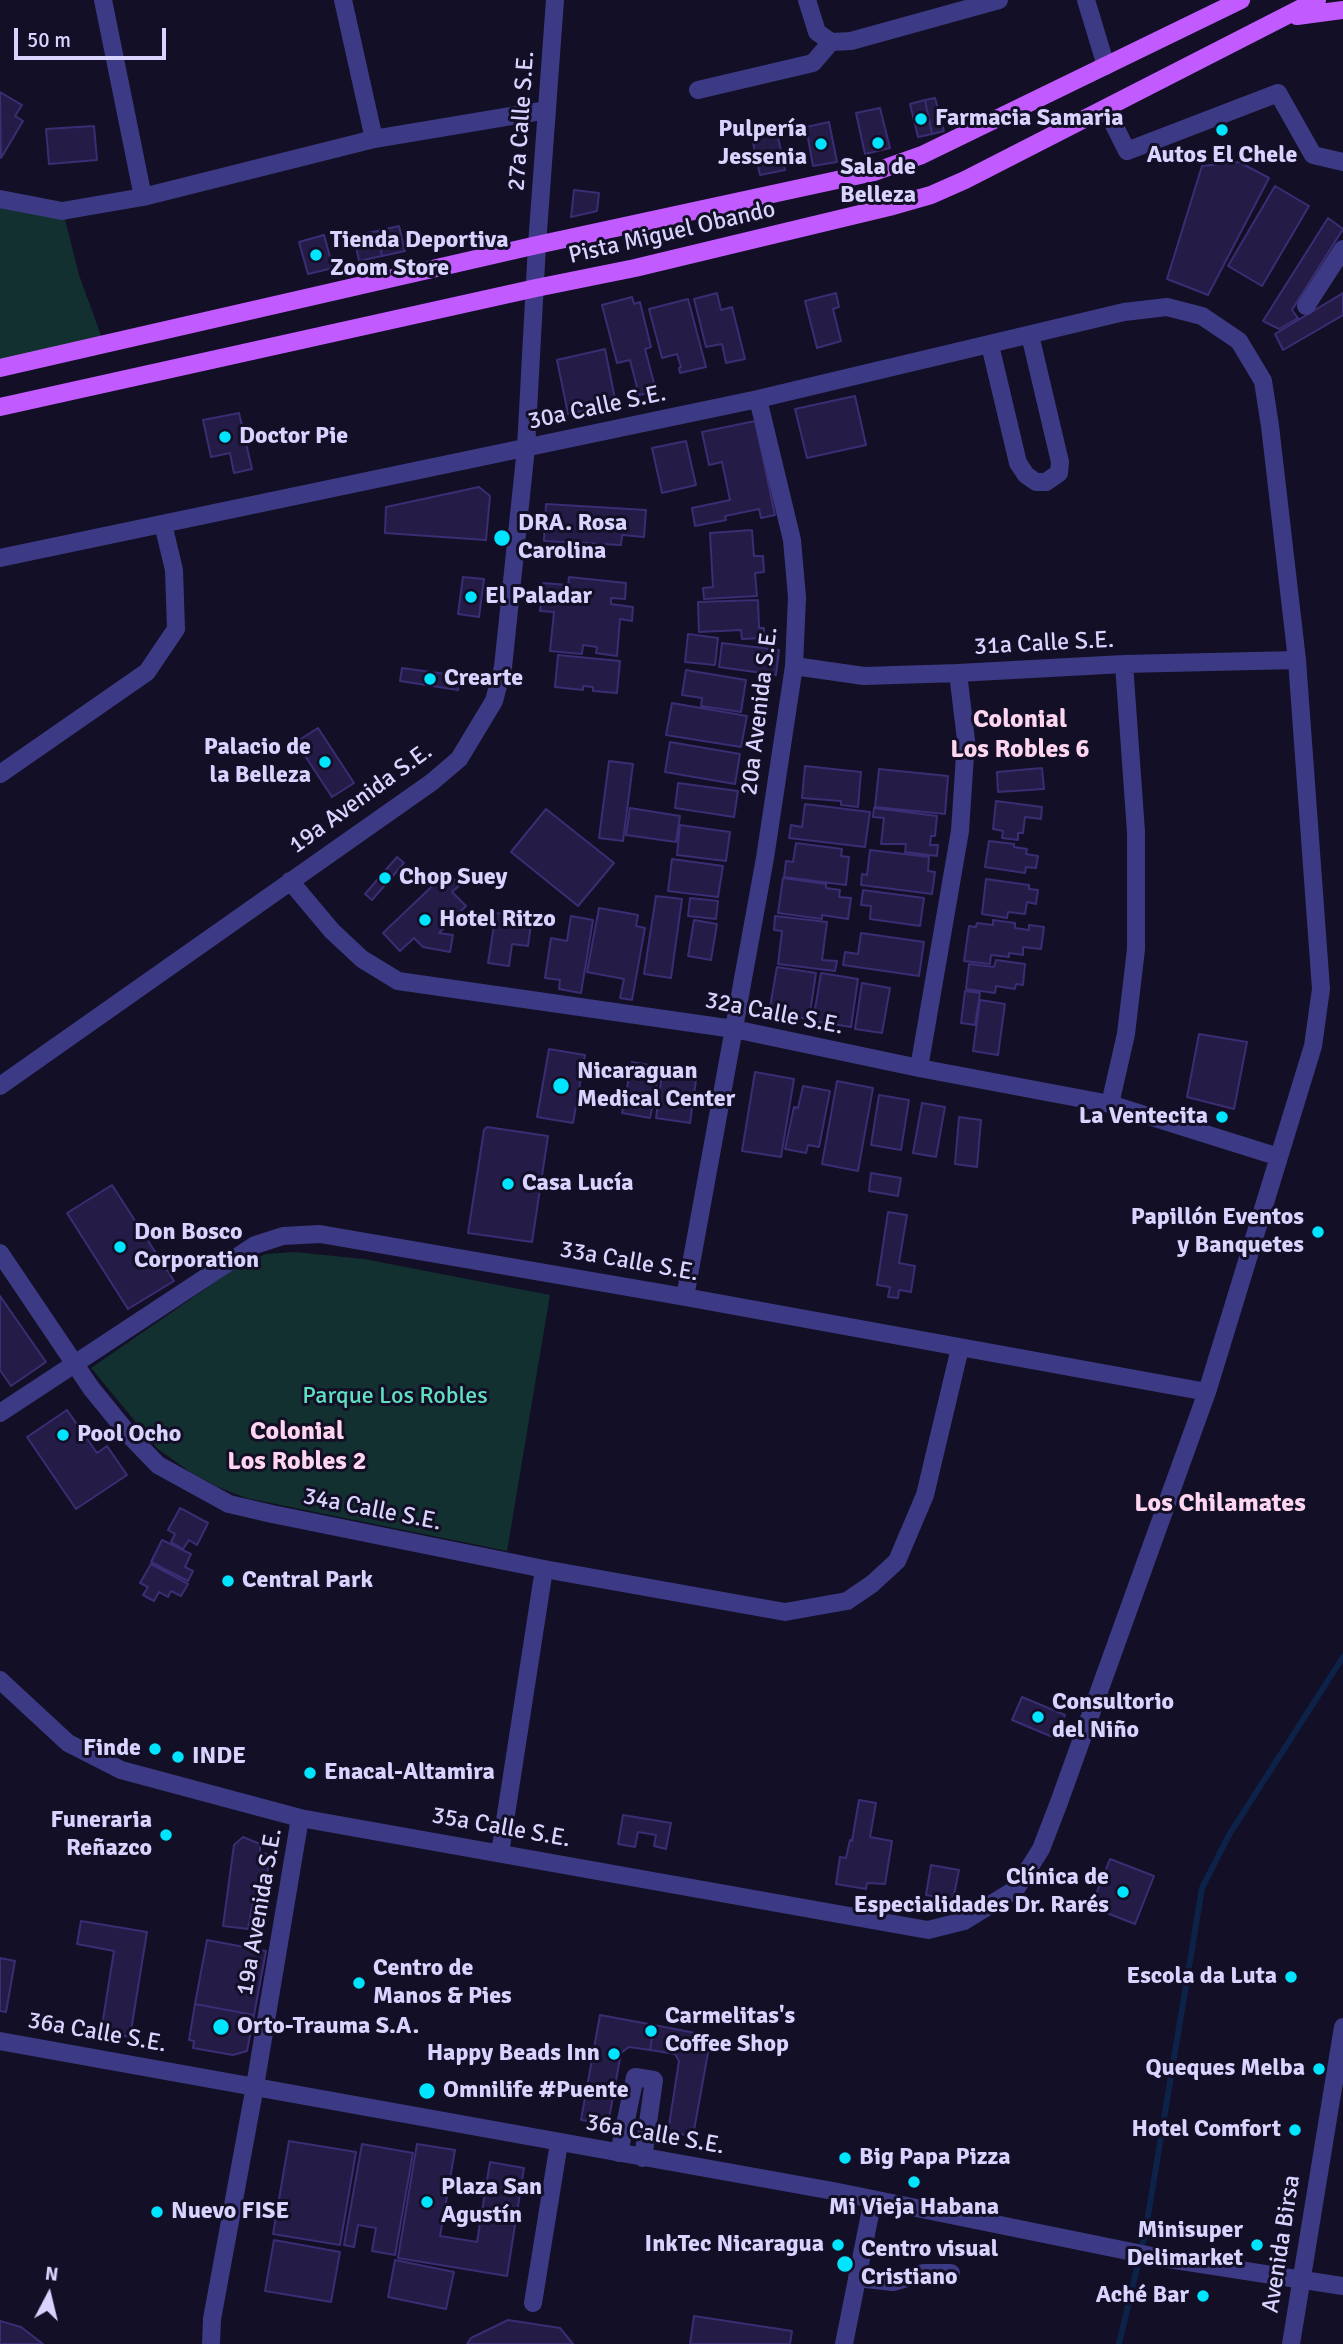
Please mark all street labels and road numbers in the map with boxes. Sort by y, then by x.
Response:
street label: 27a Calle S.E. [503,50,541,192]
street label: Pista Miguel Obando [566,195,778,271]
street label: 30a Calle S.E. [525,379,669,437]
street label: 20a Avenida S.E. [735,625,785,797]
street label: 31a Calle S.E. [973,626,1115,662]
street label: 19a Avenida S.E. [284,738,438,860]
street label: 32a Calle S.E. [702,986,846,1042]
street label: 33a Calle S.E. [557,1236,701,1288]
street label: 34a Calle S.E. [300,1482,444,1538]
street label: 35a Calle S.E. [429,1802,573,1854]
street label: 19a Avenida S.E. [231,1826,289,1998]
street label: 36a Calle S.E. [25,2007,169,2059]
street label: 36a Calle S.E. [583,2109,727,2161]
street label: Avenida Birsa [1257,2173,1307,2315]

